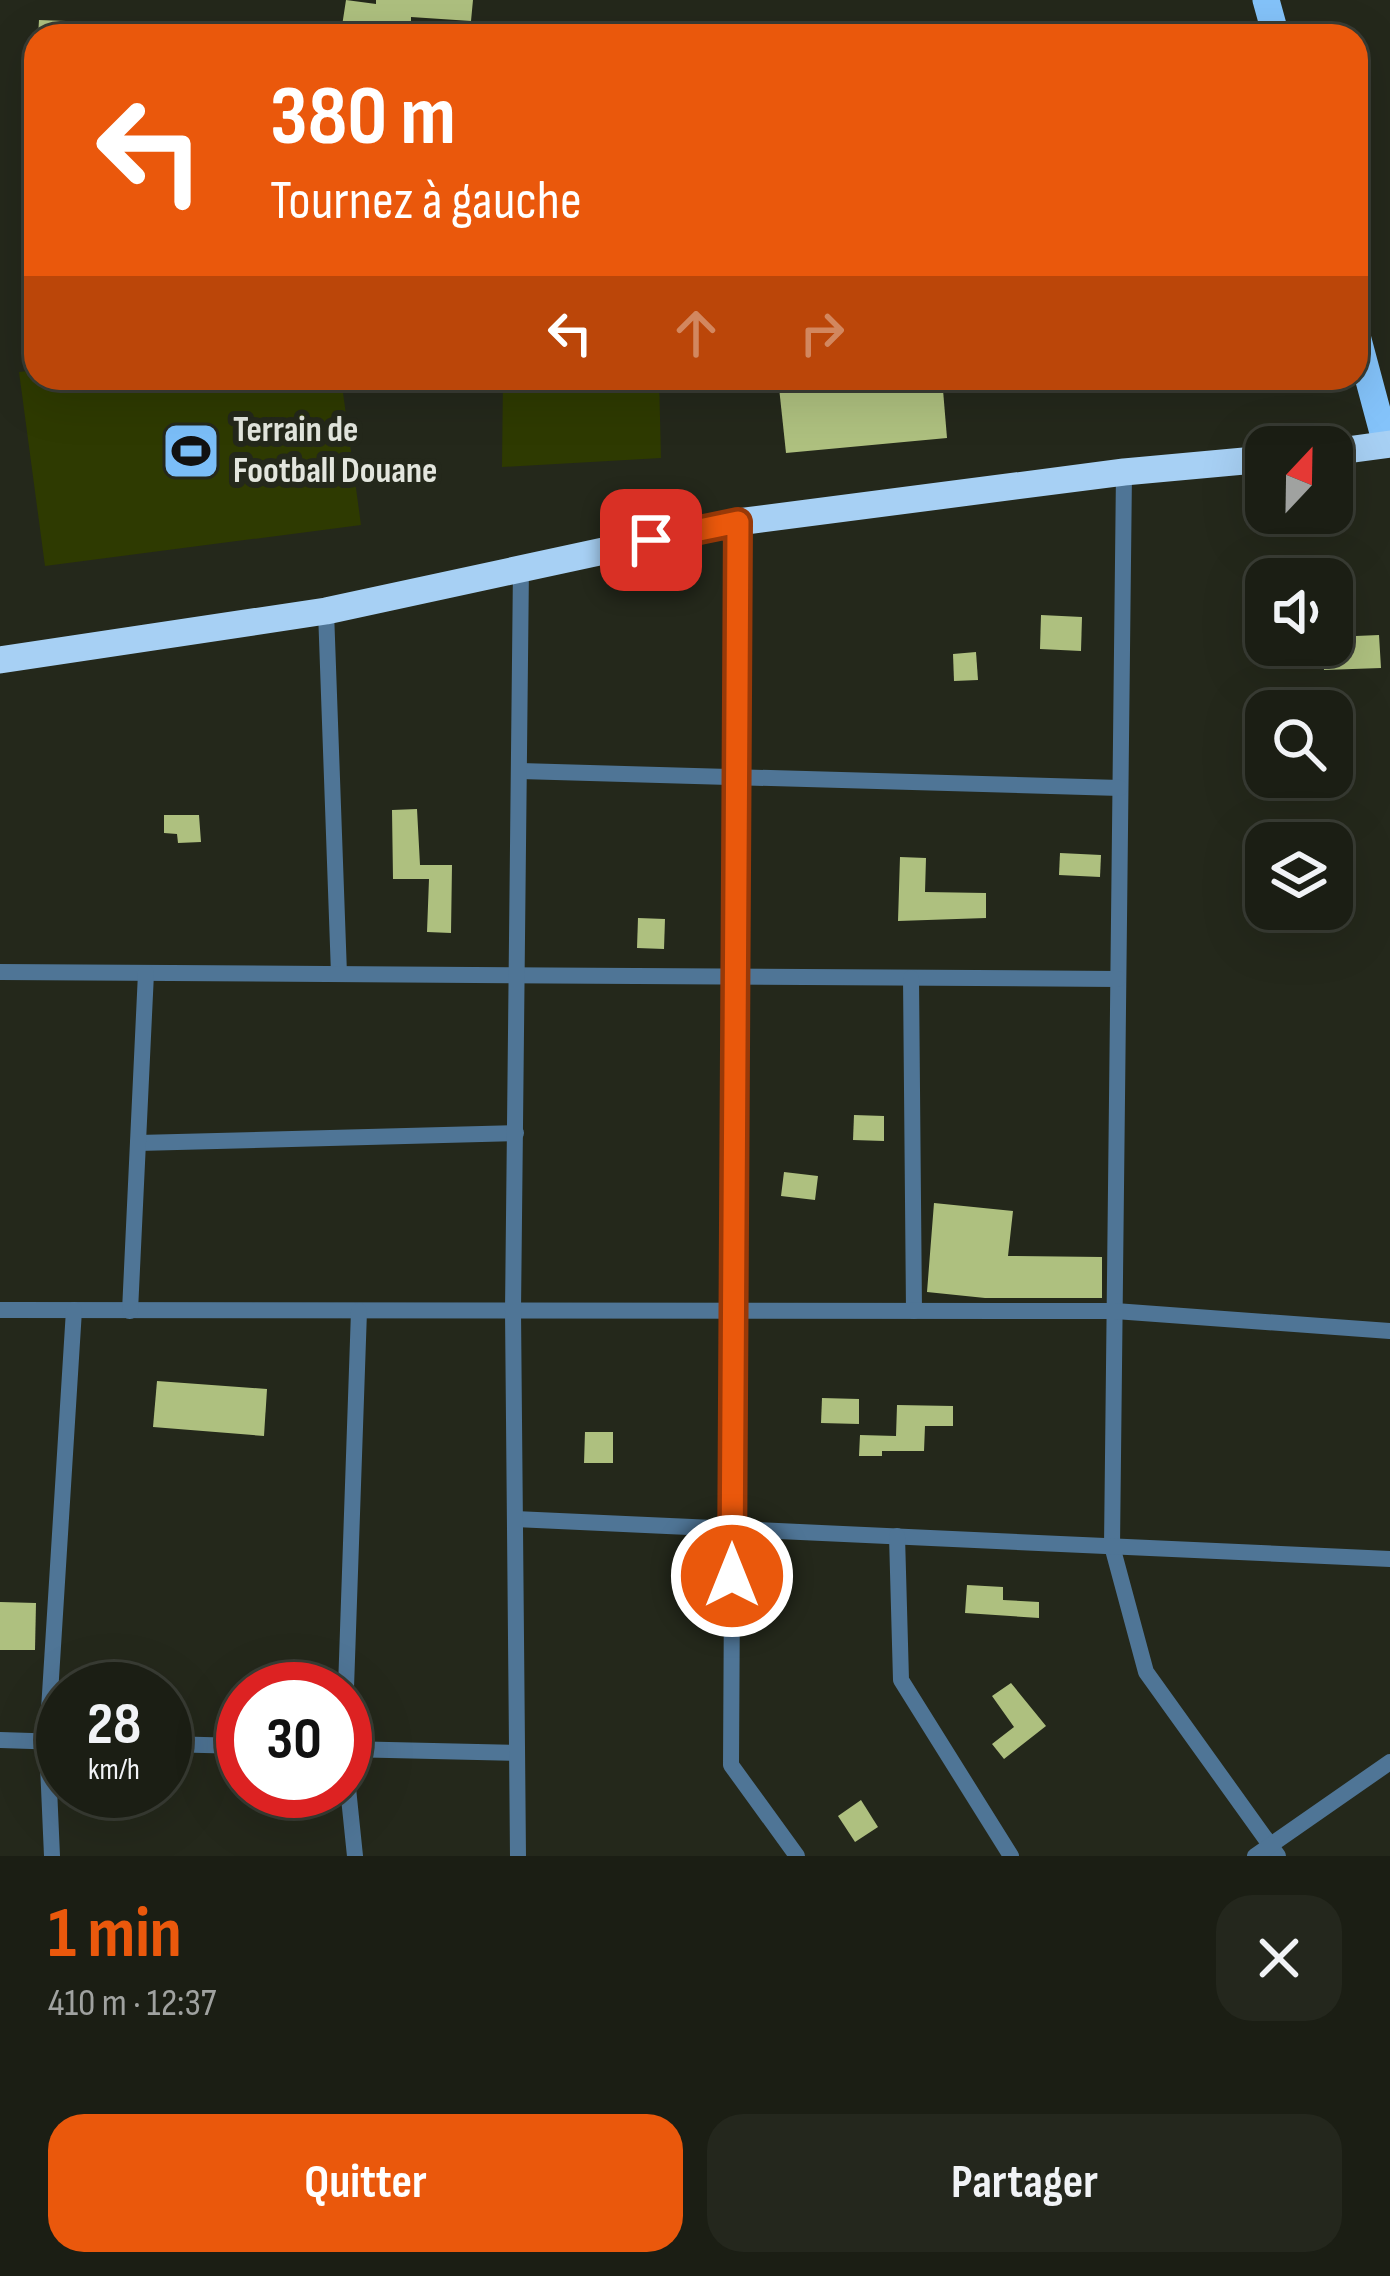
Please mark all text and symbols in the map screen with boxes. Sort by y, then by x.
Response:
text: 380 m [270,67,456,168]
icon: left [72,72,228,228]
text: Tournez à gauche [270,169,582,234]
icon: left [537,300,603,366]
icon: ahead [663,300,729,366]
icon: right [789,300,855,366]
place label: Terrain de Football Douane [233,409,437,493]
sports icon: Terrain de Football Douane [160,420,222,482]
north arrow [1245,426,1353,534]
map controls [1245,426,1353,930]
pin [600,489,702,591]
icon: arrive [618,507,684,573]
button: sound [1245,558,1353,666]
button: search [1245,690,1353,798]
button: layers [1245,822,1353,930]
position arrow [669,1513,795,1639]
speed limit sign: 30 [216,1662,372,1818]
text: 28 [87,1689,141,1761]
text: km/h [88,1752,140,1788]
text: 1 min [48,1891,182,1978]
button: close [1216,1895,1342,2021]
text: 410 m · 12:37 [48,1980,216,2027]
button: Quitter [48,2114,683,2252]
button: Partager [707,2114,1342,2252]

